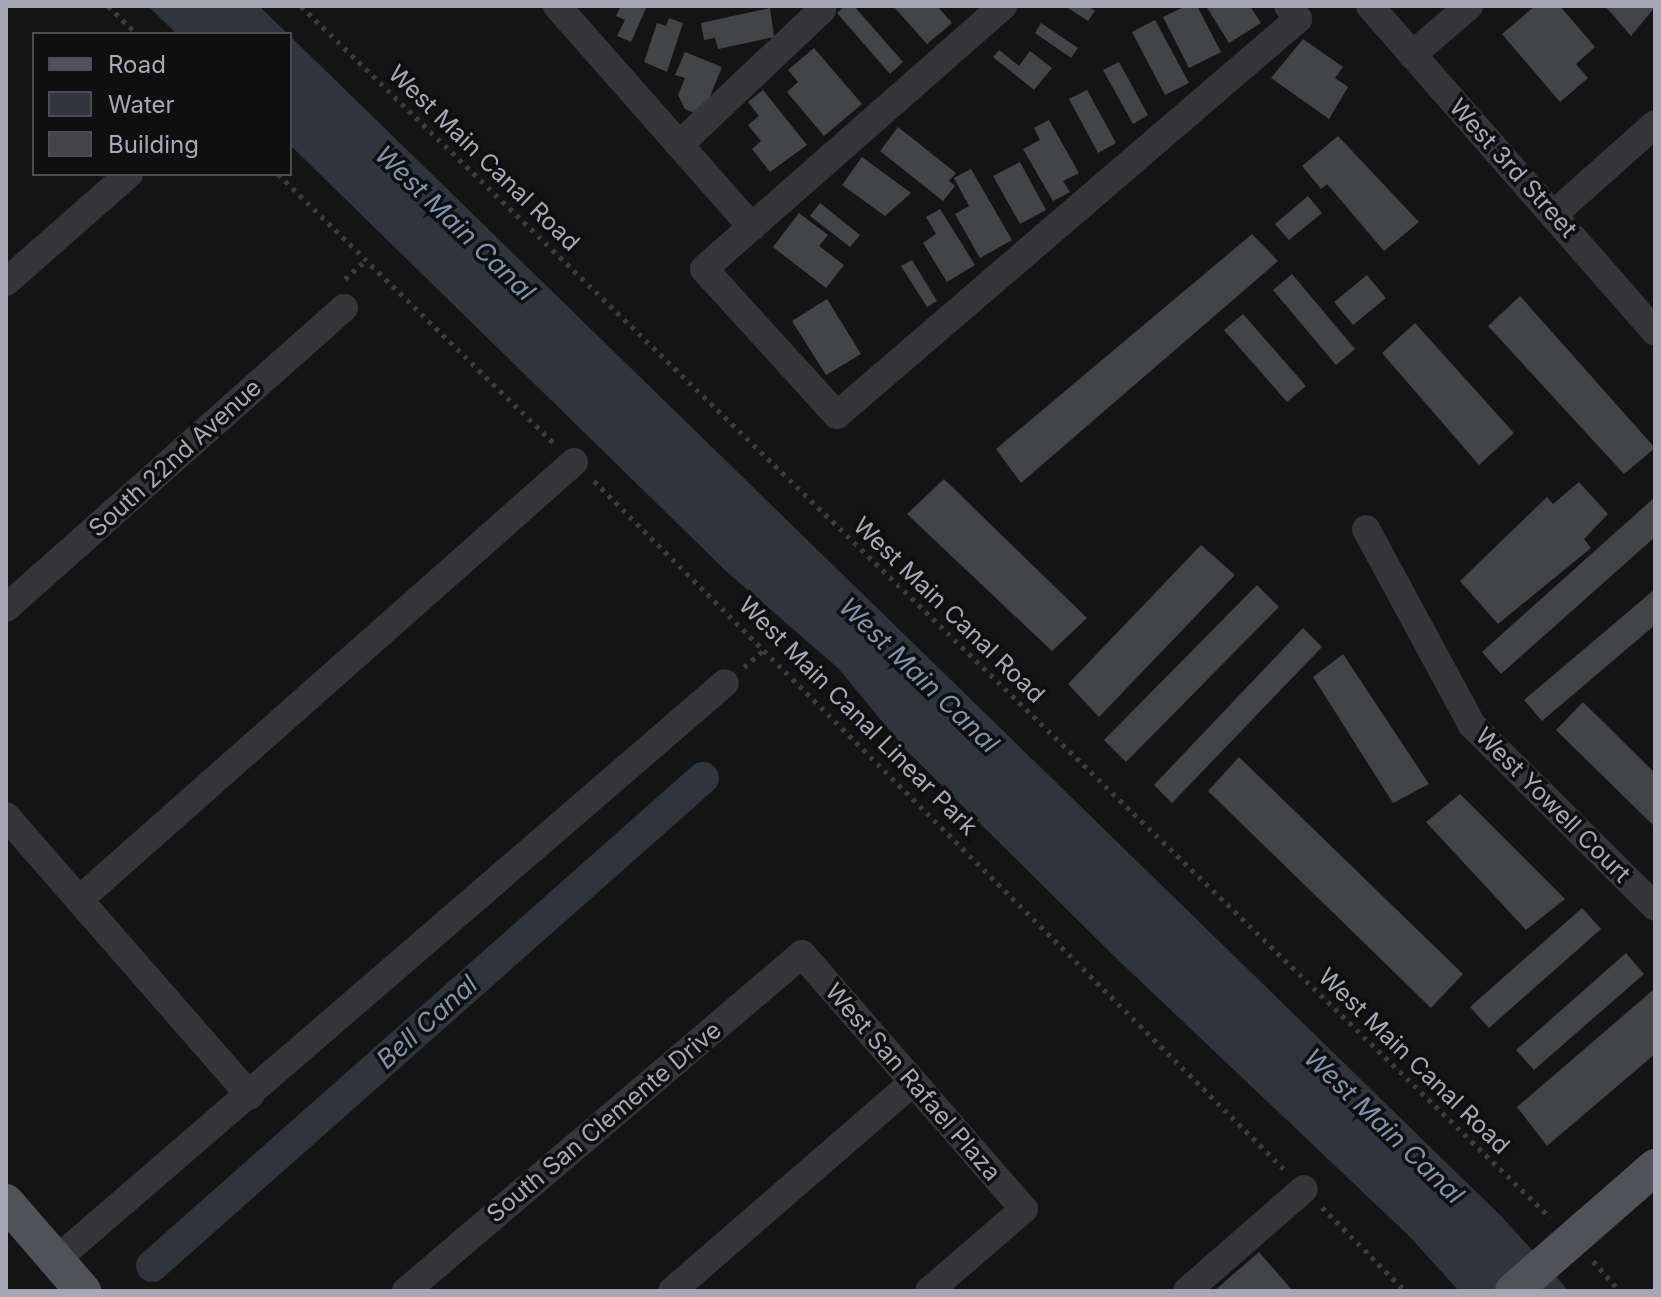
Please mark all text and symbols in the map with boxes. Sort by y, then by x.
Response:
legend [32,32,292,176]
text: Road [108,50,166,79]
street label: West Main Canal Road [382,59,586,257]
text: Water [108,90,175,119]
street label: West 3rd Street [1443,93,1583,243]
text: Building [108,130,199,159]
water label: West Main Canal [369,139,541,307]
street label: South 22nd Avenue [83,373,267,543]
street label: West Main Canal Road [847,511,1051,709]
street label: West Main Canal Linear Park [733,591,983,841]
water label: West Main Canal [833,591,1005,759]
street label: West Yowell Court [1470,722,1636,888]
street label: West Main Canal Road [1312,962,1516,1160]
water label: Bell Canal [370,969,484,1075]
street label: West San Rafael Plaza [819,977,1007,1187]
street label: South San Clemente Drive [481,1016,727,1228]
water label: West Main Canal [1298,1042,1470,1210]

